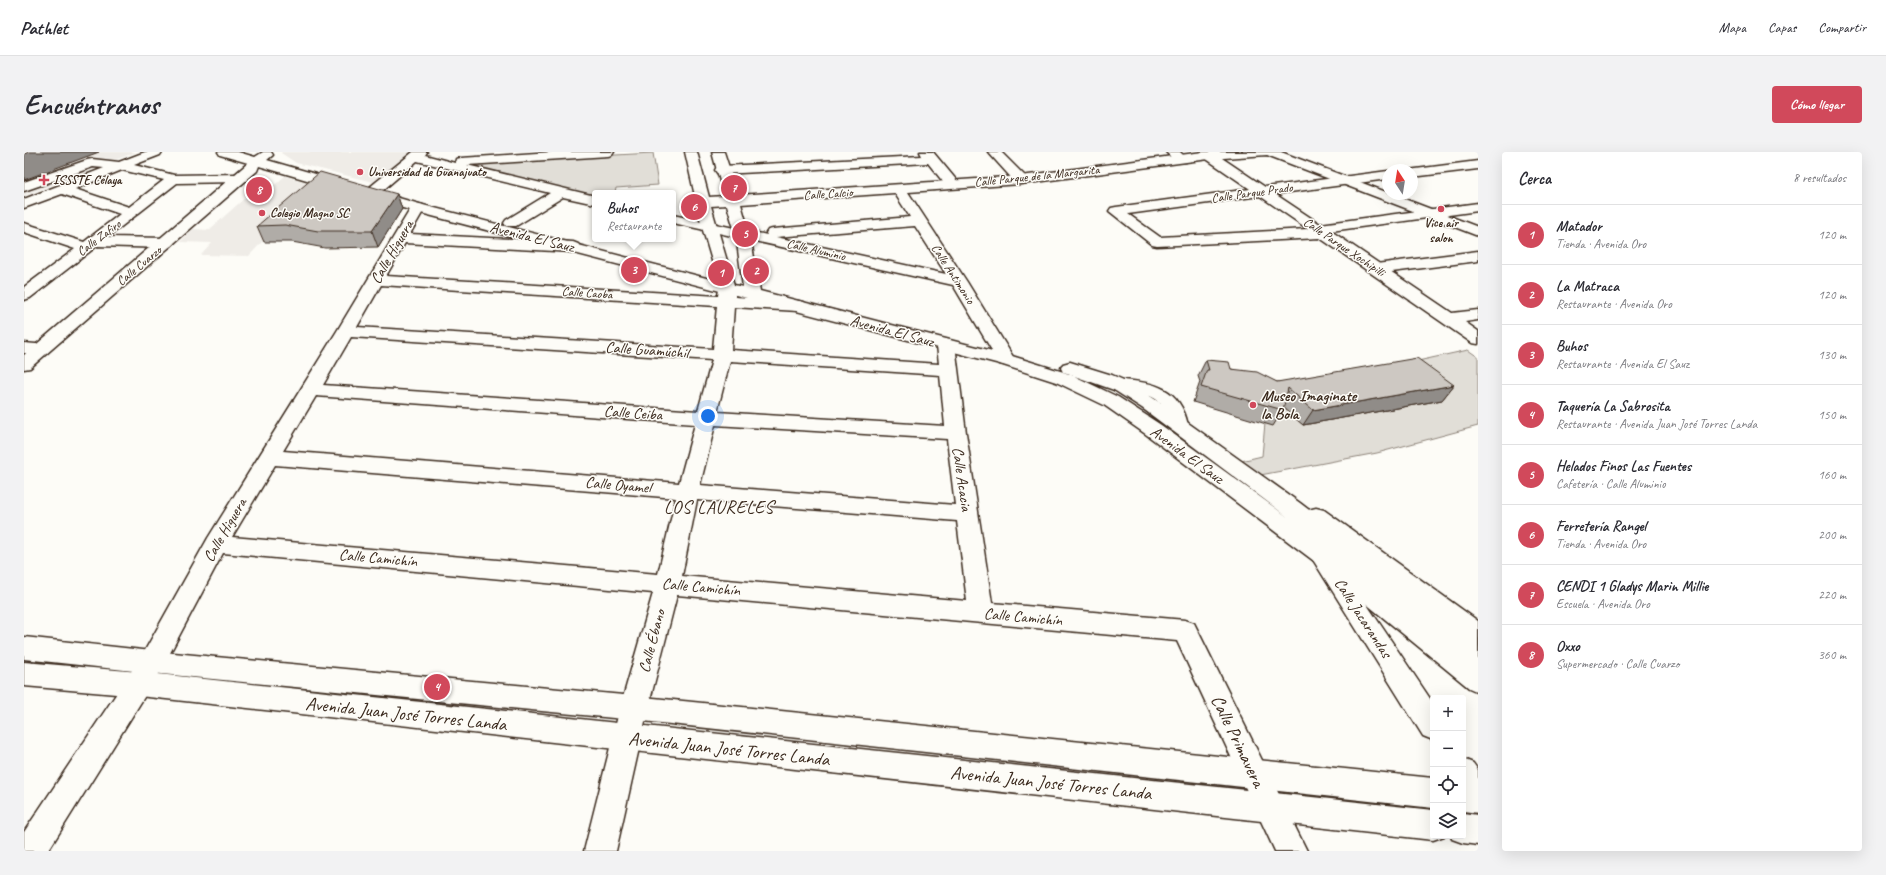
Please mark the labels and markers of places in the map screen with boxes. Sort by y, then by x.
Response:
place label: Universidad de Guanajuato [368,164,487,180]
marker: Universidad de Guanajuato [355,167,365,177]
place label: ISSSTE Celaya [53,172,123,188]
pin: 7 [721,173,747,203]
marker: ISSSTE Celaya [38,174,50,186]
pin: 8 [246,175,272,205]
pin: 6 [681,192,707,222]
marker: Vice air salon [1436,204,1446,214]
place label: Colegio Magno SC [270,205,350,221]
marker: Colegio Magno SC [257,208,267,218]
place label: Vice air salon [1424,215,1459,246]
pin: 5 [732,219,758,249]
pin: 3 [621,255,647,285]
pin: 2 [743,256,769,286]
pin: 1 [708,258,734,288]
place label: Museo Imaginate la Bola [1261,386,1358,424]
marker: Museo Imaginate la Bola [1248,400,1258,410]
pin: 4 [424,672,450,702]

